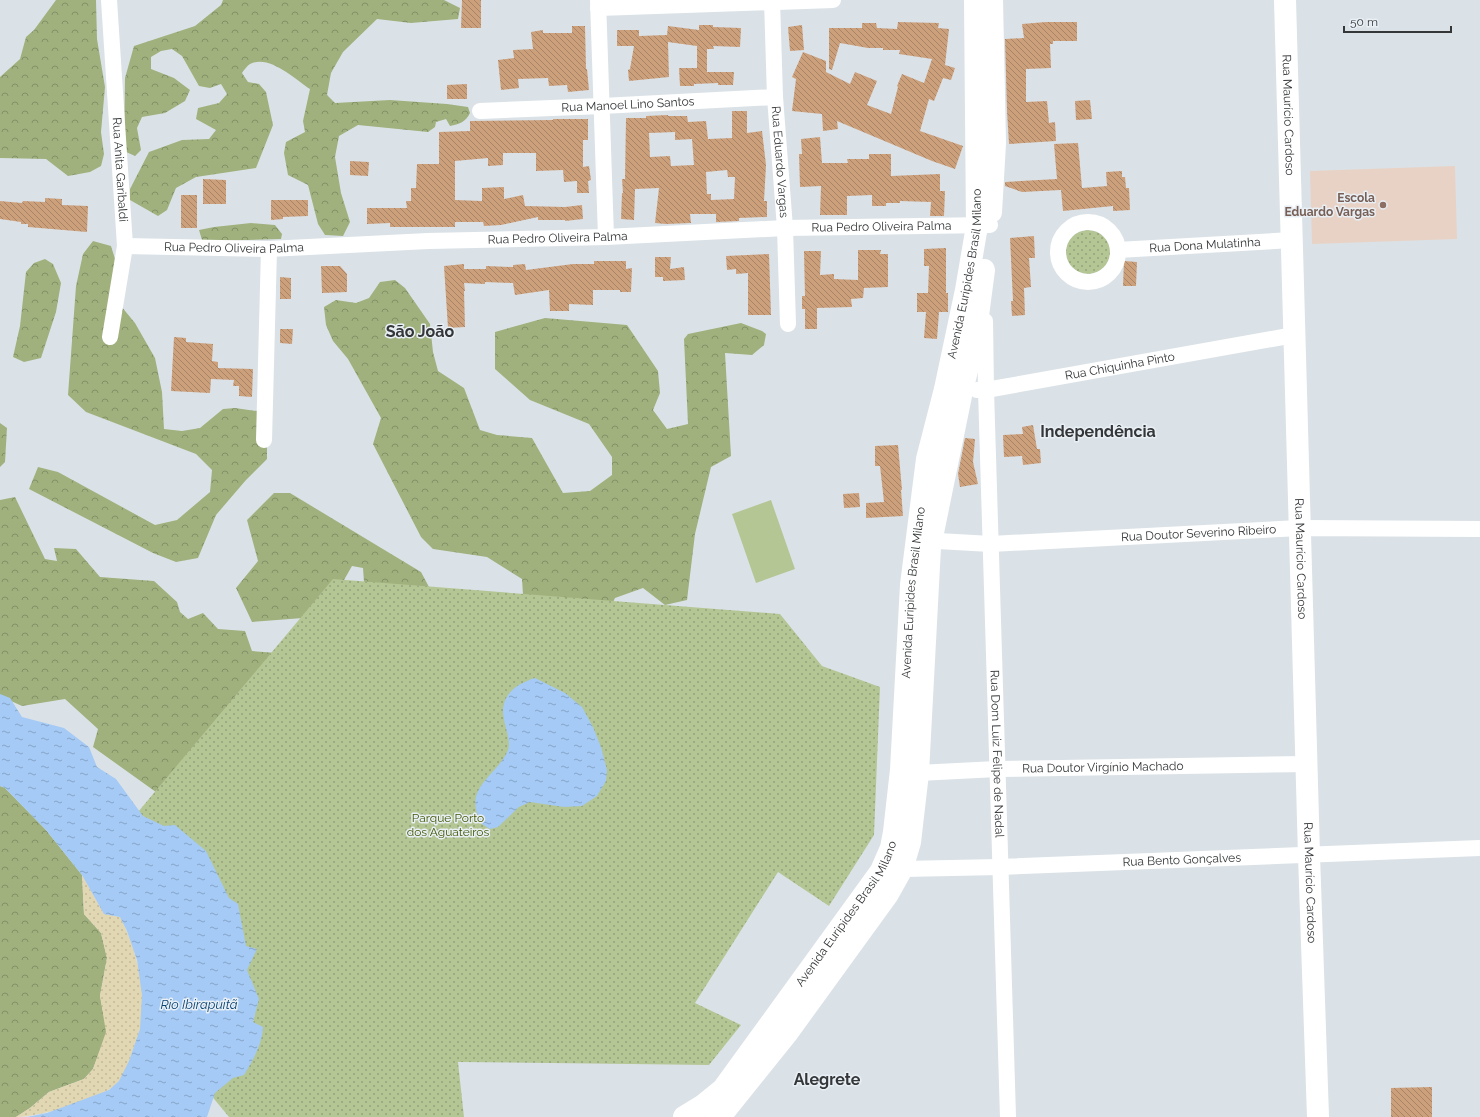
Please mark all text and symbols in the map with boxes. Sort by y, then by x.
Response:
scale bar [1344,8,1451,34]
text: 50 m [1350,15,1378,29]
street label: Rua Maurício Cardoso [1280,54,1297,176]
street label: Rua Manoel Lino Santos [561,94,695,115]
street label: Rua Eduardo Vargas [769,105,791,218]
street label: Rua Anita Garibaldi [110,117,130,222]
street label: Avenida Euripides Brasil Milano [945,189,984,360]
place label: Escola Eduardo Vargas [1284,191,1375,219]
marker: Escola Eduardo Vargas [1378,200,1388,210]
street label: Rua Pedro Oliveira Palma [811,219,952,235]
street label: Rua Pedro Oliveira Palma [488,229,628,247]
street label: Rua Dona Mulatinha [1149,235,1261,255]
street label: Rua Pedro Oliveira Palma [164,240,304,256]
district label: São João [386,322,454,341]
street label: Rua Chiquinha Pinto [1064,349,1176,383]
district label: Independência [1040,422,1156,441]
street label: Rua Maurício Cardoso [1292,498,1309,620]
street label: Avenida Euripides Brasil Milano [899,506,928,679]
street label: Rua Doutor Severino Ribeiro [1121,522,1277,544]
street label: Rua Dom Luiz Felipe de Nadal [987,670,1007,839]
street label: Rua Doutor Virgínio Machado [1022,759,1184,776]
park label: Parque Porto dos Aguateiros [407,811,489,839]
street label: Rua Maurício Cardoso [1301,822,1319,943]
street label: Avenida Euripides Brasil Milano [793,840,899,989]
street label: Rua Bento Gonçalves [1122,850,1242,869]
water label: Rio Ibirapuitã [161,997,238,1012]
district label: Alegrete [794,1070,861,1089]

